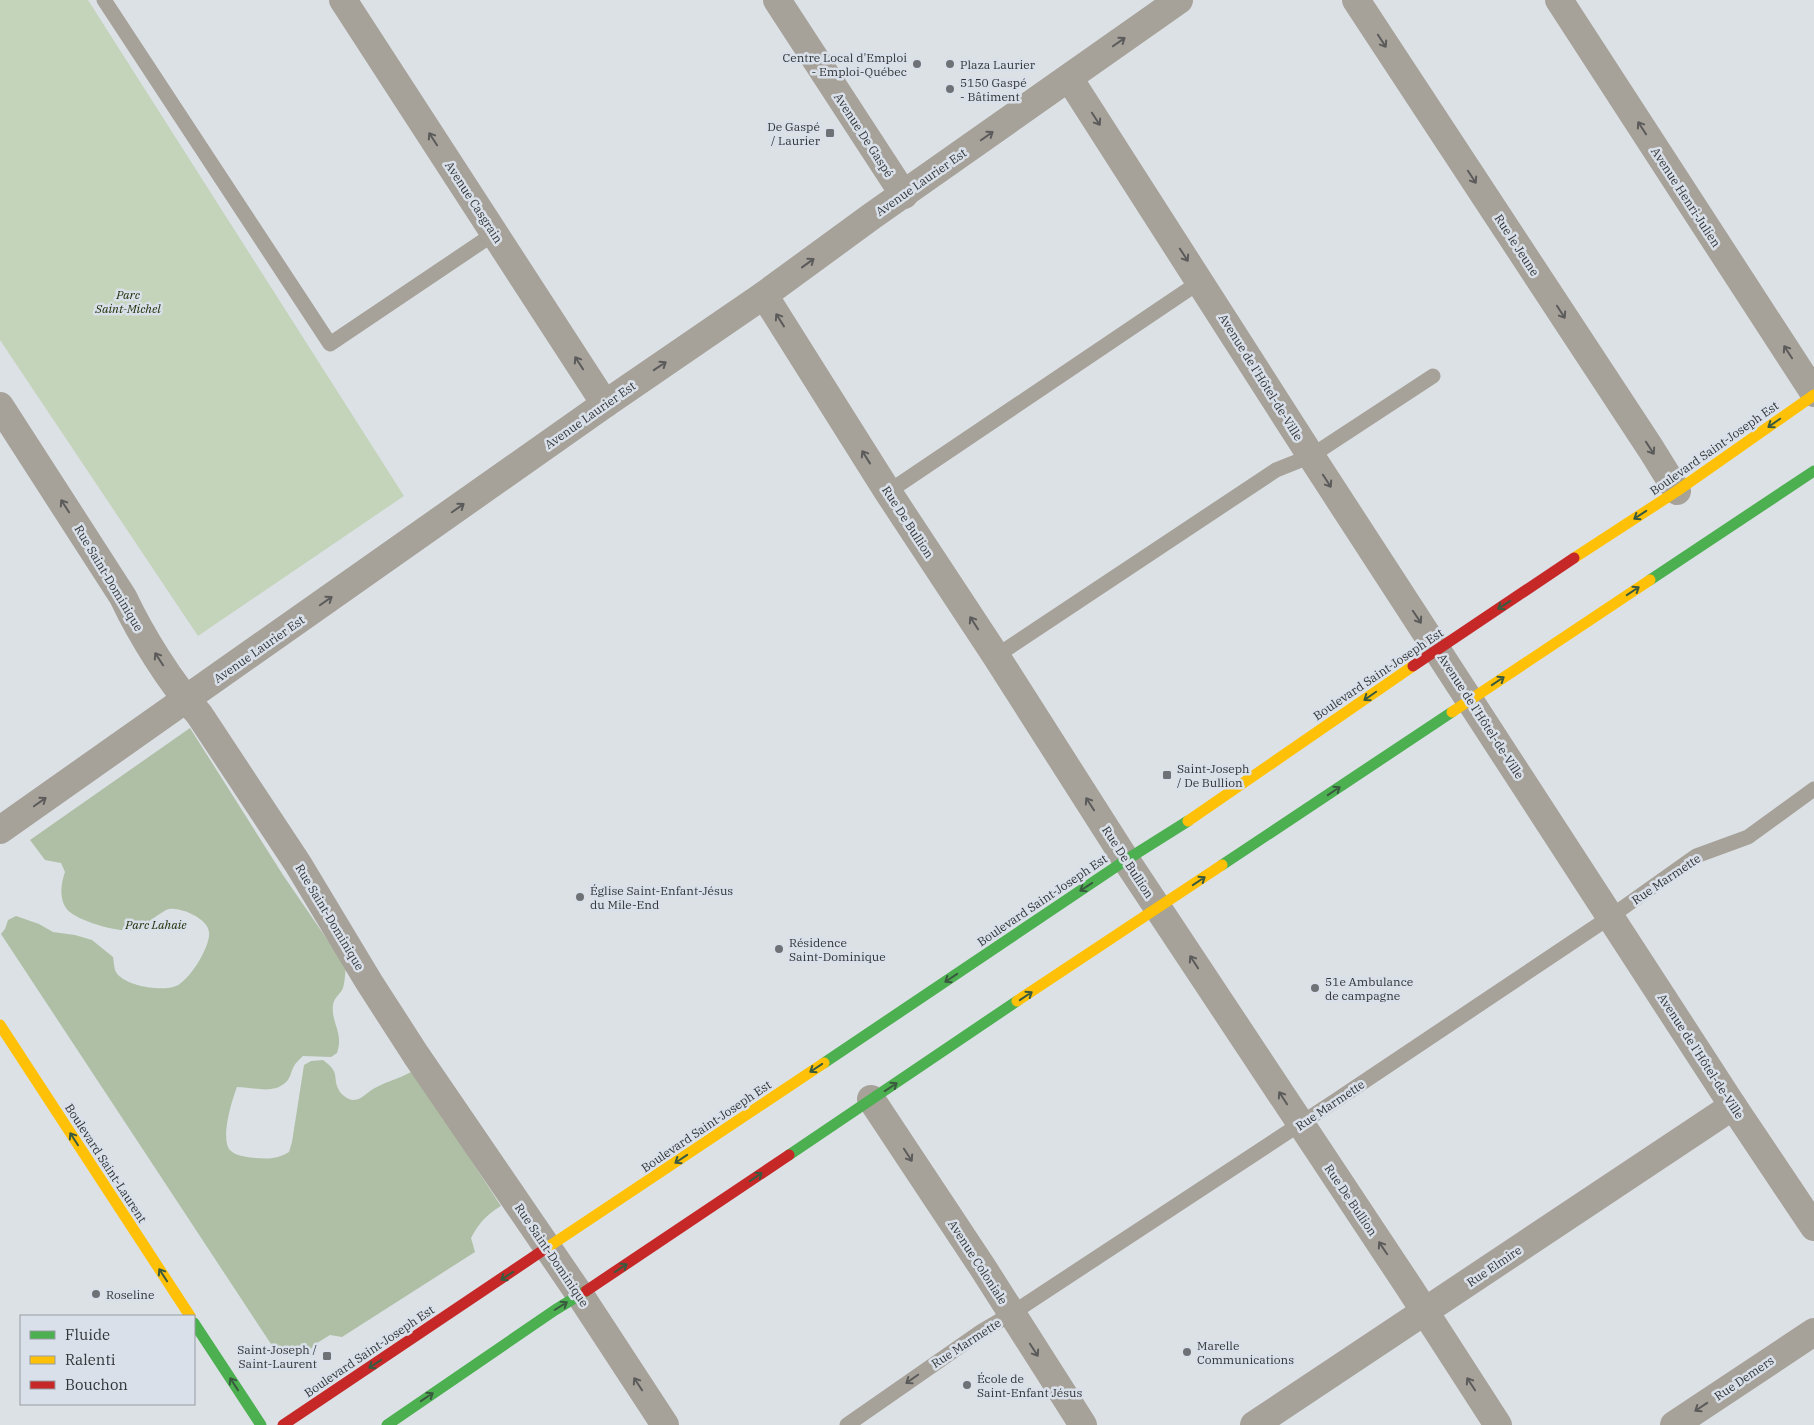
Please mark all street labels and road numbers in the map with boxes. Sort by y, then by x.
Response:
street label: Avenue De Gaspé [831,90,897,180]
street label: Avenue Henri-Julien [1648,144,1724,250]
street label: Avenue Laurier Est [873,145,969,219]
street label: Avenue Casgrain [442,158,506,246]
street label: Rue le Jeune [1491,211,1543,279]
street label: Avenue de l'Hôtel-de-Ville [1216,311,1306,443]
street label: Avenue Laurier Est [542,378,638,452]
street label: Boulevard Saint-Joseph Est [1647,398,1781,498]
street label: Rue De Bullion [879,483,937,561]
street label: Rue Saint-Dominique [71,522,147,634]
street label: Avenue Laurier Est [211,612,307,686]
street label: Boulevard Saint-Joseph Est [1310,625,1446,723]
street label: Avenue de l'Hôtel-de-Ville [1435,650,1527,782]
street label: Rue De Bullion [1099,823,1157,901]
street label: Boulevard Saint-Joseph Est [974,851,1110,949]
street label: Rue Marmette [1629,851,1703,907]
street label: Rue Saint-Dominique [292,861,368,973]
street label: Avenue de l'Hôtel-de-Ville [1655,990,1747,1122]
street label: Boulevard Saint-Joseph Est [638,1077,774,1175]
street label: Rue Marmette [1293,1077,1367,1133]
street label: Boulevard Saint-Laurent [62,1101,150,1225]
street label: Rue De Bullion [1322,1161,1381,1239]
street label: Rue Saint-Dominique [512,1201,592,1309]
street label: Avenue Coloniale [945,1217,1011,1307]
street label: Rue Elmire [1464,1242,1524,1290]
street label: Boulevard Saint-Joseph Est [301,1302,437,1400]
street label: Rue Marmette [929,1315,1003,1371]
street label: Rue Demers [1711,1353,1777,1403]

